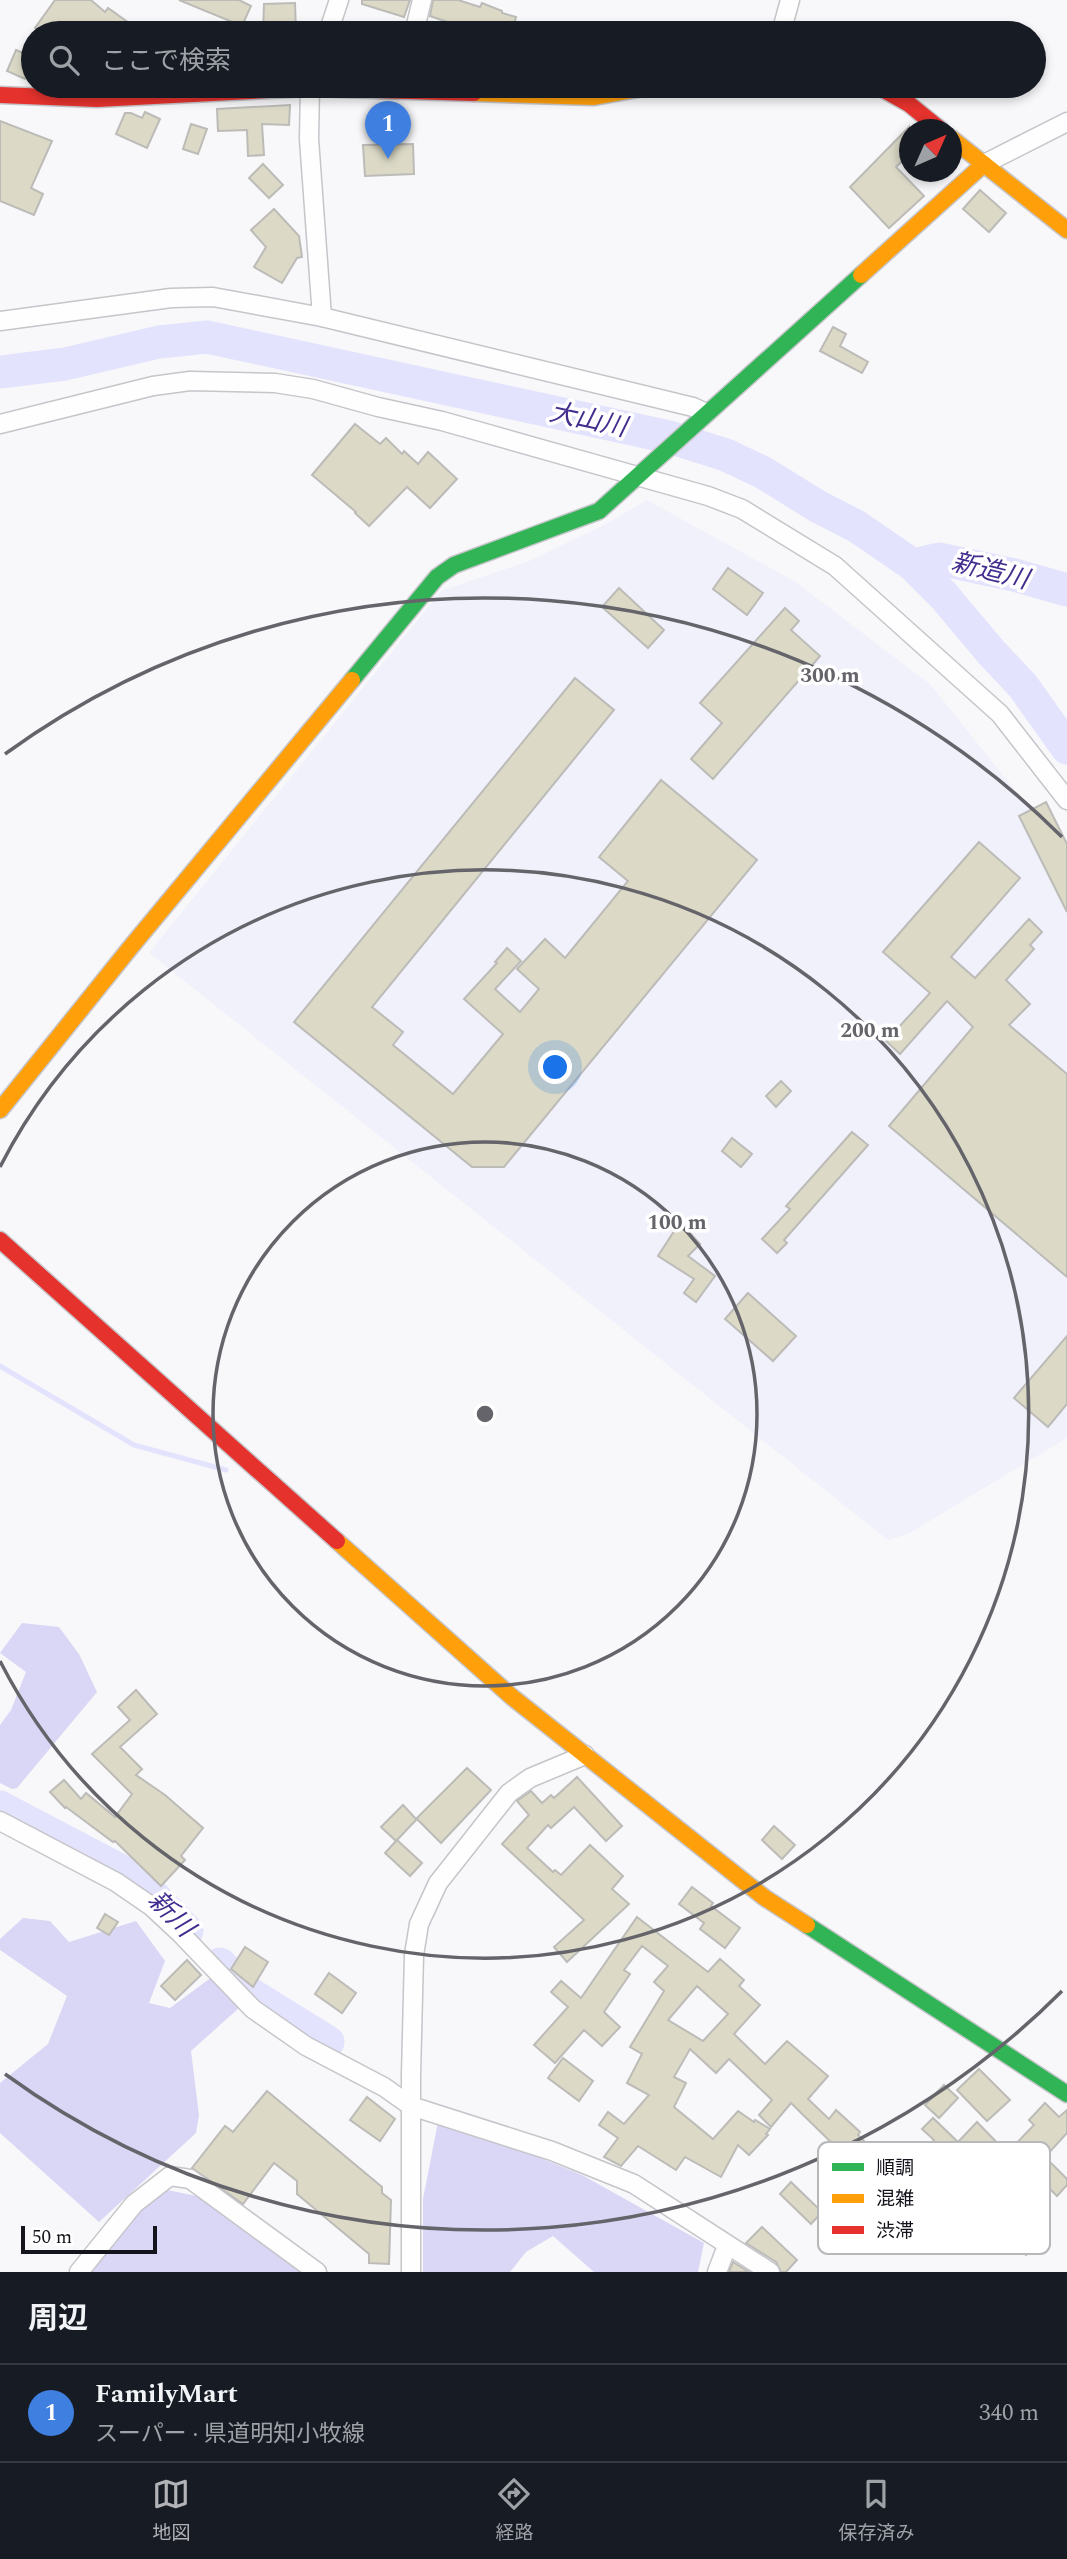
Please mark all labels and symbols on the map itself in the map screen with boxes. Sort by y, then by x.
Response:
pin: 1 [365,101,411,159]
north arrow [899,119,962,182]
water label: 大山川 [546,392,633,448]
water label: 新造川 [947,542,1036,601]
text: 300 m [800,660,860,692]
text: 200 m [840,1015,900,1047]
your location [538,1050,572,1084]
text: 100 m [647,1207,707,1239]
centre of rings [473,1402,497,1426]
water label: 新川 [138,1881,206,1949]
legend [818,2142,1050,2254]
text: 順調 [876,2154,914,2183]
text: 混雑 [876,2185,914,2214]
text: 渋滞 [876,2217,914,2246]
scale bar [21,2223,158,2255]

